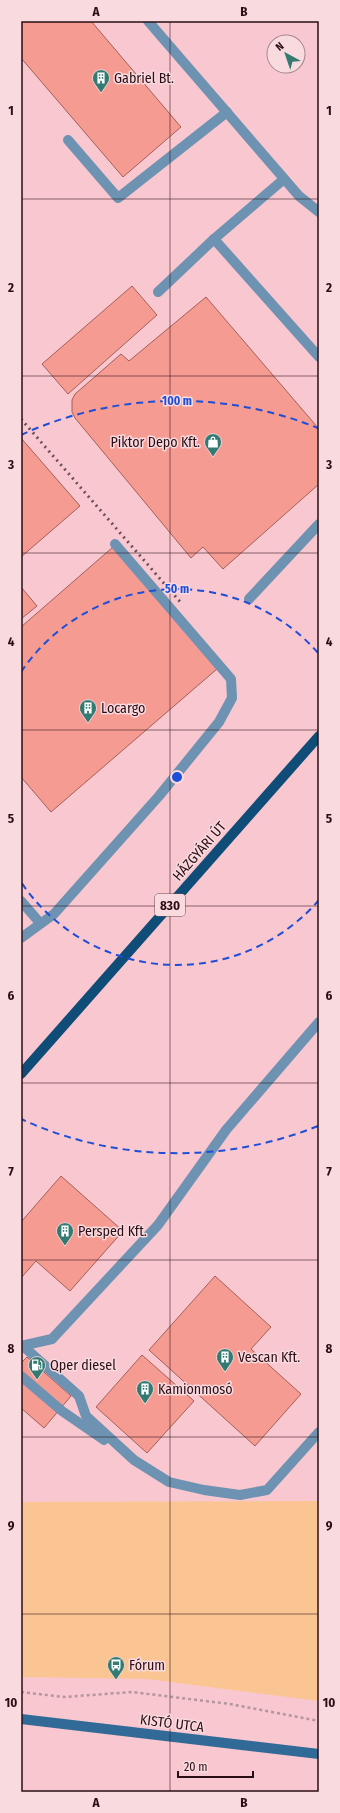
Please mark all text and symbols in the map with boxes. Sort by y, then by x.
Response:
text: A [91,4,100,19]
text: B [240,4,248,19]
north arrow [266,34,306,74]
text: N [273,40,287,54]
building icon: Gabriel Bt. [91,68,111,93]
place label: Gabriel Bt. [114,70,174,87]
text: 1 [8,103,14,118]
text: 1 [326,103,332,118]
text: 2 [7,280,14,295]
text: 2 [325,280,332,295]
text: 100 m [162,394,192,408]
shop icon: Piktor Depo Kft. [203,432,223,457]
place label: Piktor Depo Kft. [110,434,200,451]
text: 3 [7,457,14,472]
text: 3 [325,457,332,472]
text: 50 m [165,582,189,596]
text: 4 [8,634,15,649]
text: 4 [326,634,333,649]
building icon: Locargo [78,698,98,723]
place label: Locargo [101,700,145,717]
centre of rings [170,770,184,784]
text: 5 [8,811,14,826]
text: 5 [326,811,332,826]
street label: HÁZGYÁRI ÚT [168,817,230,884]
road number: 830 [155,894,185,916]
text: 6 [8,988,15,1003]
text: 6 [326,988,333,1003]
text: 7 [8,1164,14,1179]
text: 7 [326,1164,332,1179]
building icon: Persped Kft. [55,1221,75,1246]
place label: Persped Kft. [78,1223,147,1240]
text: 8 [8,1341,15,1356]
text: 8 [326,1341,333,1356]
building icon: Vescan Kft. [215,1347,235,1372]
place label: Vescan Kft. [238,1349,300,1366]
fuel station icon: Qper diesel [27,1355,47,1380]
place label: Qper diesel [50,1357,116,1374]
building icon: Kamionmosó [135,1379,155,1404]
place label: Kamionmosó [158,1381,233,1398]
text: 9 [8,1518,15,1533]
text: 9 [326,1518,333,1533]
bus stop icon: Fórum [106,1655,126,1680]
place label: Fórum [129,1657,165,1674]
text: 10 [5,1695,17,1710]
text: 10 [323,1695,335,1710]
street label: KISTÓ UTCA [139,1710,206,1736]
scale bar [178,1753,253,1779]
text: 20 m [184,1760,208,1774]
text: A [91,1795,100,1810]
text: B [240,1795,248,1810]

